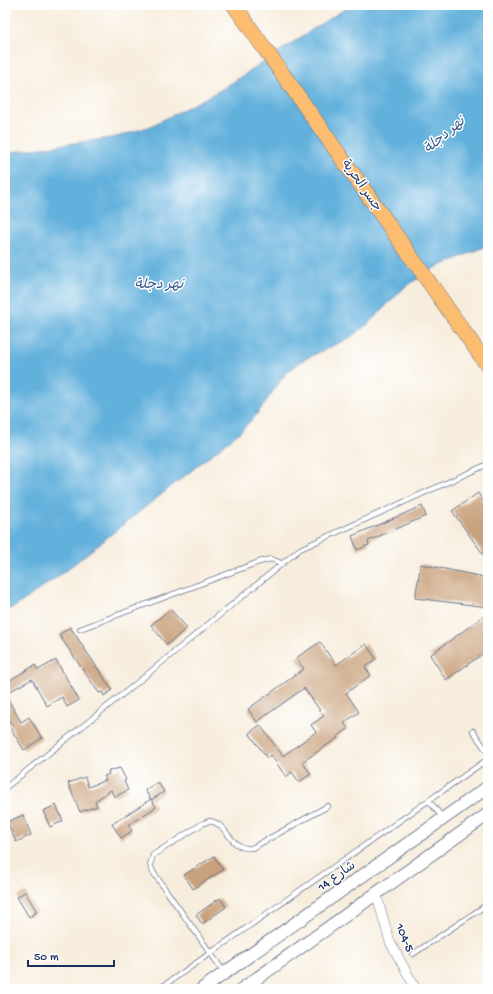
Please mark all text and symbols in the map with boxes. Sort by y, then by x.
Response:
water label: نهر دجلة [421,112,471,158]
street label: جسر الحرية [338,157,384,215]
water label: نهر دجلة [135,277,185,294]
street label: شارع 14 [314,859,359,896]
street label: 104-5 [391,920,417,955]
scale bar [28,942,114,968]
text: 50 m [34,951,59,965]

